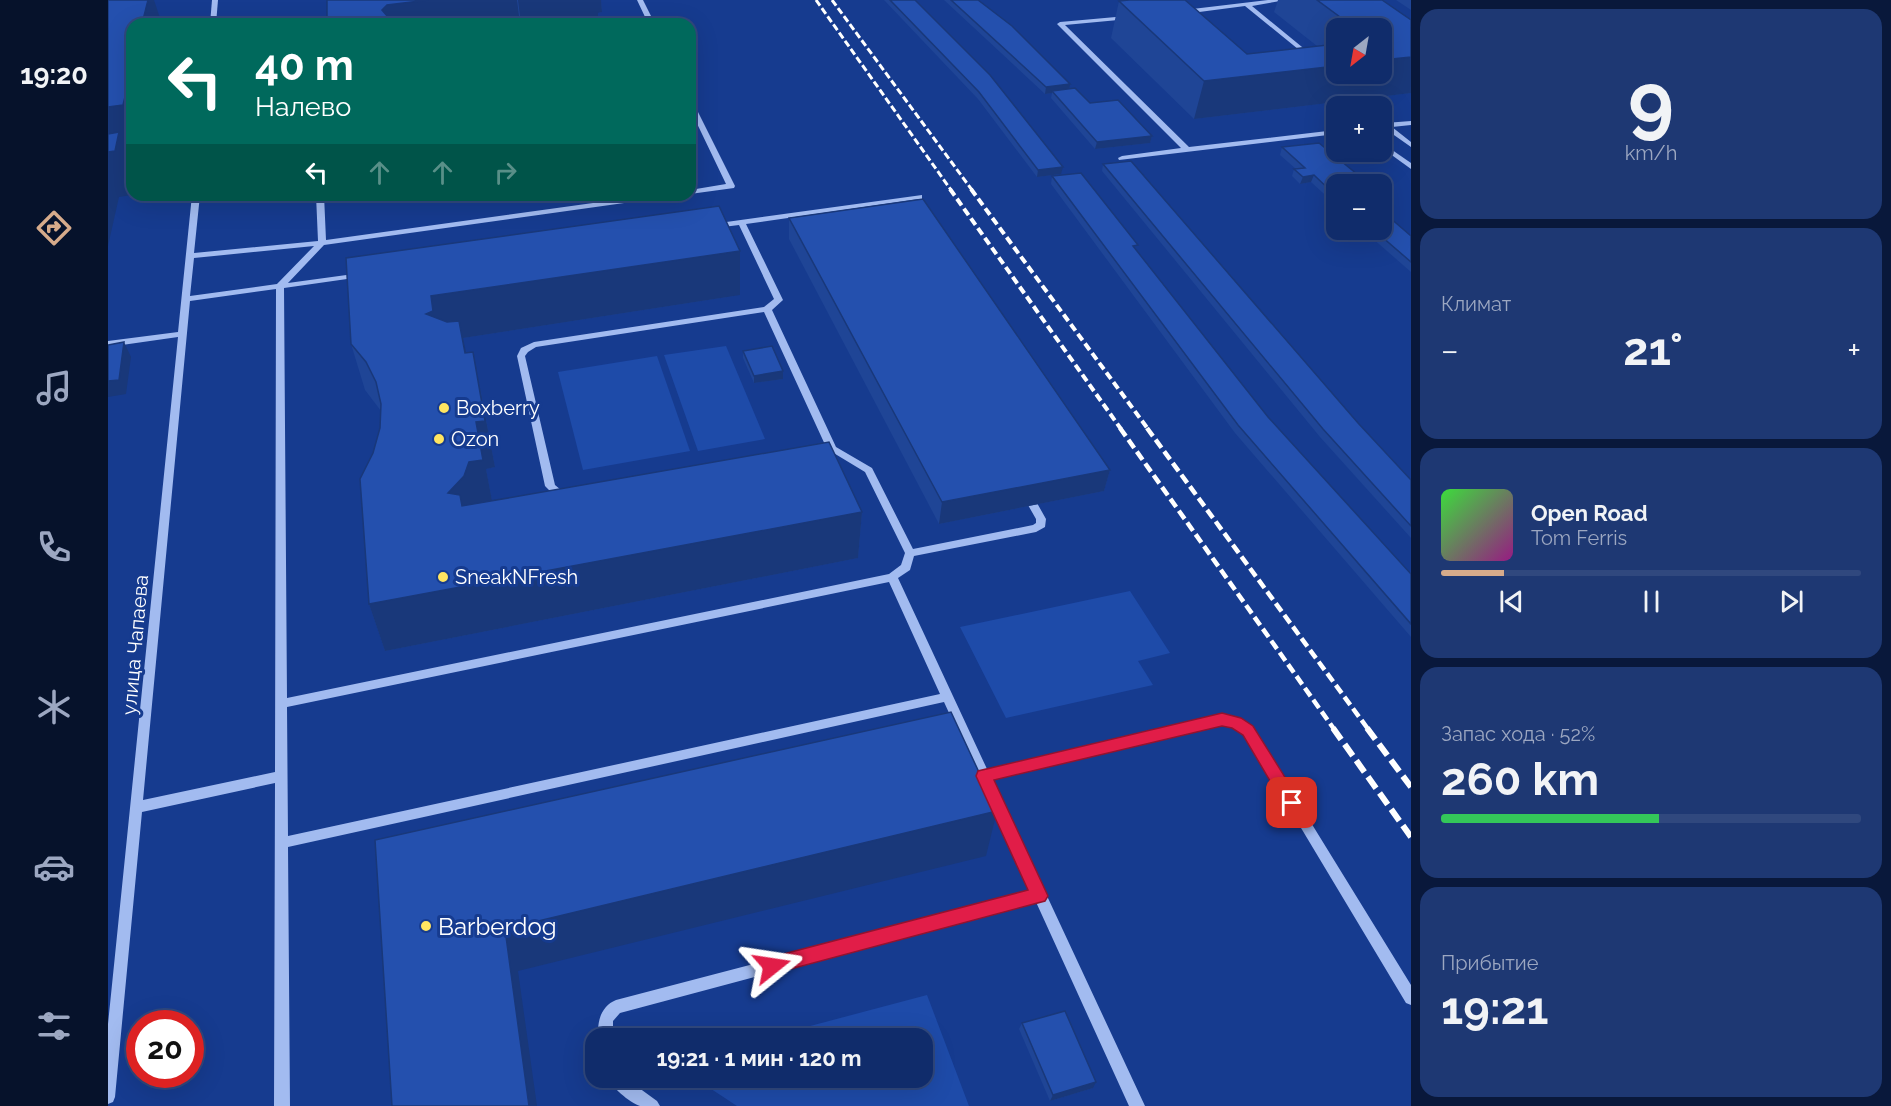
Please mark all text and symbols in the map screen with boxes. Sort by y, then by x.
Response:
north arrow [1326,18,1392,84]
map controls [1326,18,1392,240]
text: 40 m [255,41,354,90]
icon: left [156,42,234,120]
text: 9 [1628,56,1674,147]
text: 19:20 [20,59,88,90]
text: Налево [255,91,351,122]
button: + [1326,96,1392,162]
text: km/h [1625,141,1677,165]
icon: left [300,156,333,189]
icon: ahead [363,156,396,189]
icon: ahead [426,156,459,189]
icon: right [489,156,522,189]
button: − [1326,174,1392,240]
icon: directions [33,207,75,249]
text: Климат [1441,292,1511,316]
text: 21° [1623,323,1683,376]
text: − [1441,331,1459,370]
text: + [1847,331,1861,370]
icon: music [33,367,75,409]
place label: Boxberry [456,396,540,420]
marker: Boxberry [437,401,451,415]
place label: Ozon [451,427,499,451]
marker: Ozon [432,432,446,446]
text: Open Road [1531,500,1648,526]
icon: phone [33,526,75,568]
text: Tom Ferris [1531,526,1627,550]
place label: SneakNFresh [455,565,578,589]
marker: SneakNFresh [436,570,450,584]
street label: улица Чапаева [117,574,153,716]
icon: previous [1495,585,1528,618]
icon: pause [1635,585,1668,618]
icon: next [1775,585,1808,618]
icon: climate [33,686,75,728]
text: Запас хода · 52% [1441,722,1595,746]
text: 260 km [1441,753,1599,806]
pin [1266,777,1317,828]
icon: arrive [1275,786,1308,819]
icon: car [33,846,75,888]
place label: Barberdog [438,912,557,941]
marker: Barberdog [419,919,433,933]
position arrow [740,934,804,998]
text: Прибытие [1441,951,1538,975]
text: 19:21 [1441,982,1548,1035]
icon: filters [33,1005,75,1047]
speed limit sign: 20 [126,1010,204,1088]
text: 19:21 · 1 мин · 120 m [656,1045,862,1071]

